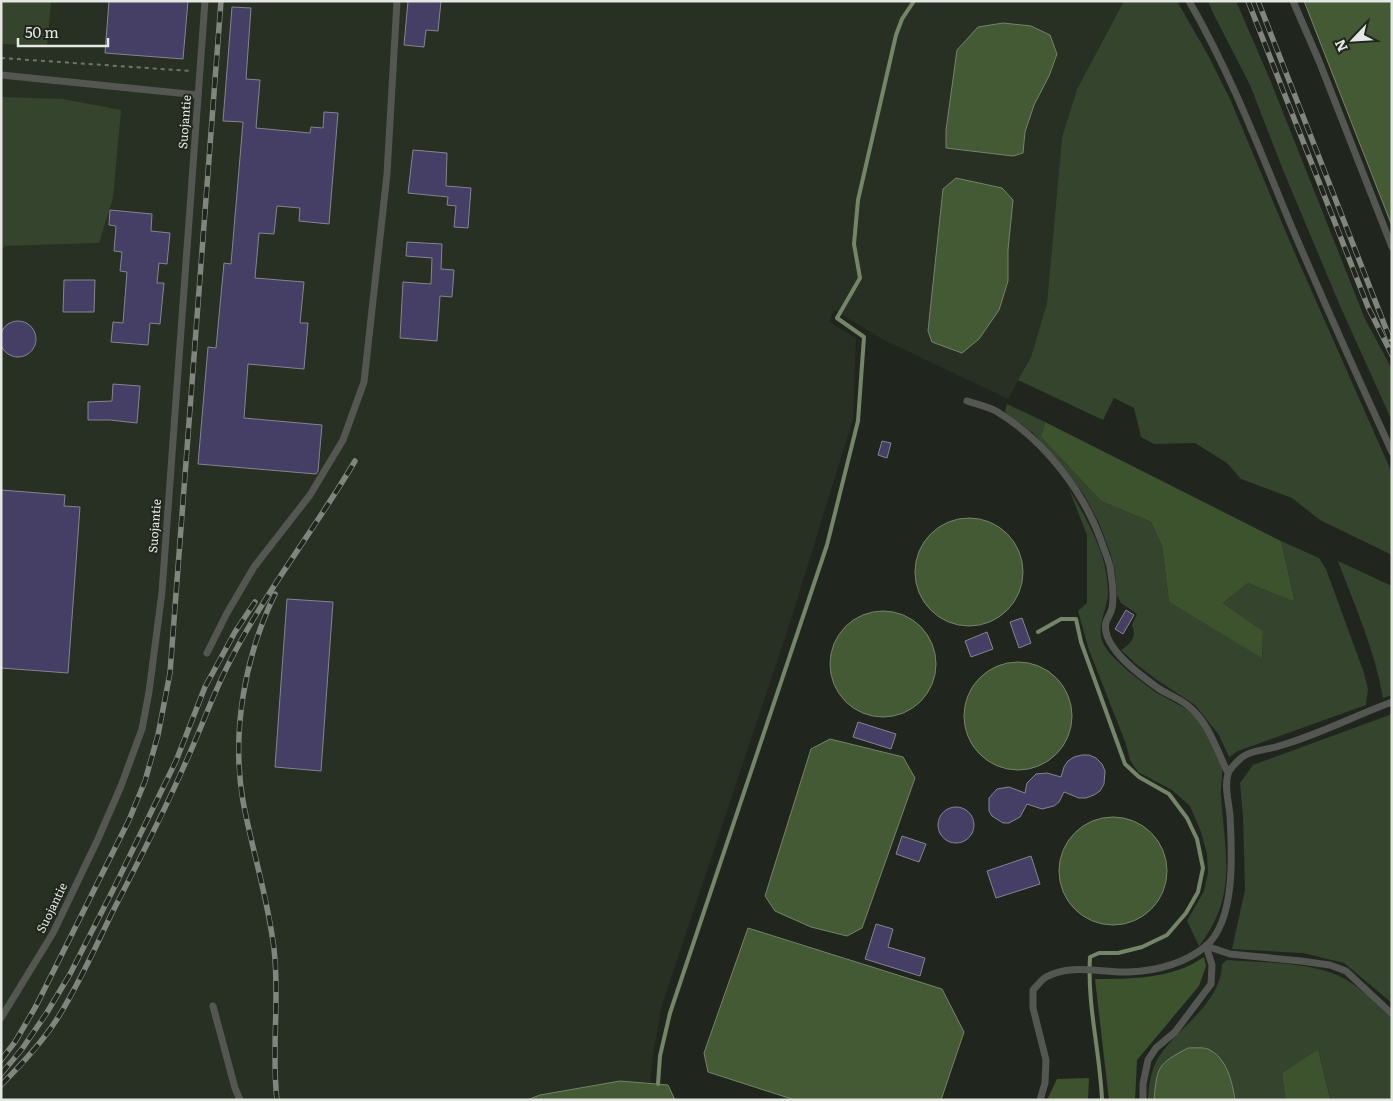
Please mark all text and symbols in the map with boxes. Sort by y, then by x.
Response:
scale bar [18,15,108,47]
north arrow [1328,15,1378,65]
text: 50 m [25,20,59,43]
text: N [1329,36,1352,55]
street label: Suojantie [173,94,195,150]
street label: Suojantie [143,498,165,554]
street label: Suojantie [31,879,71,936]

